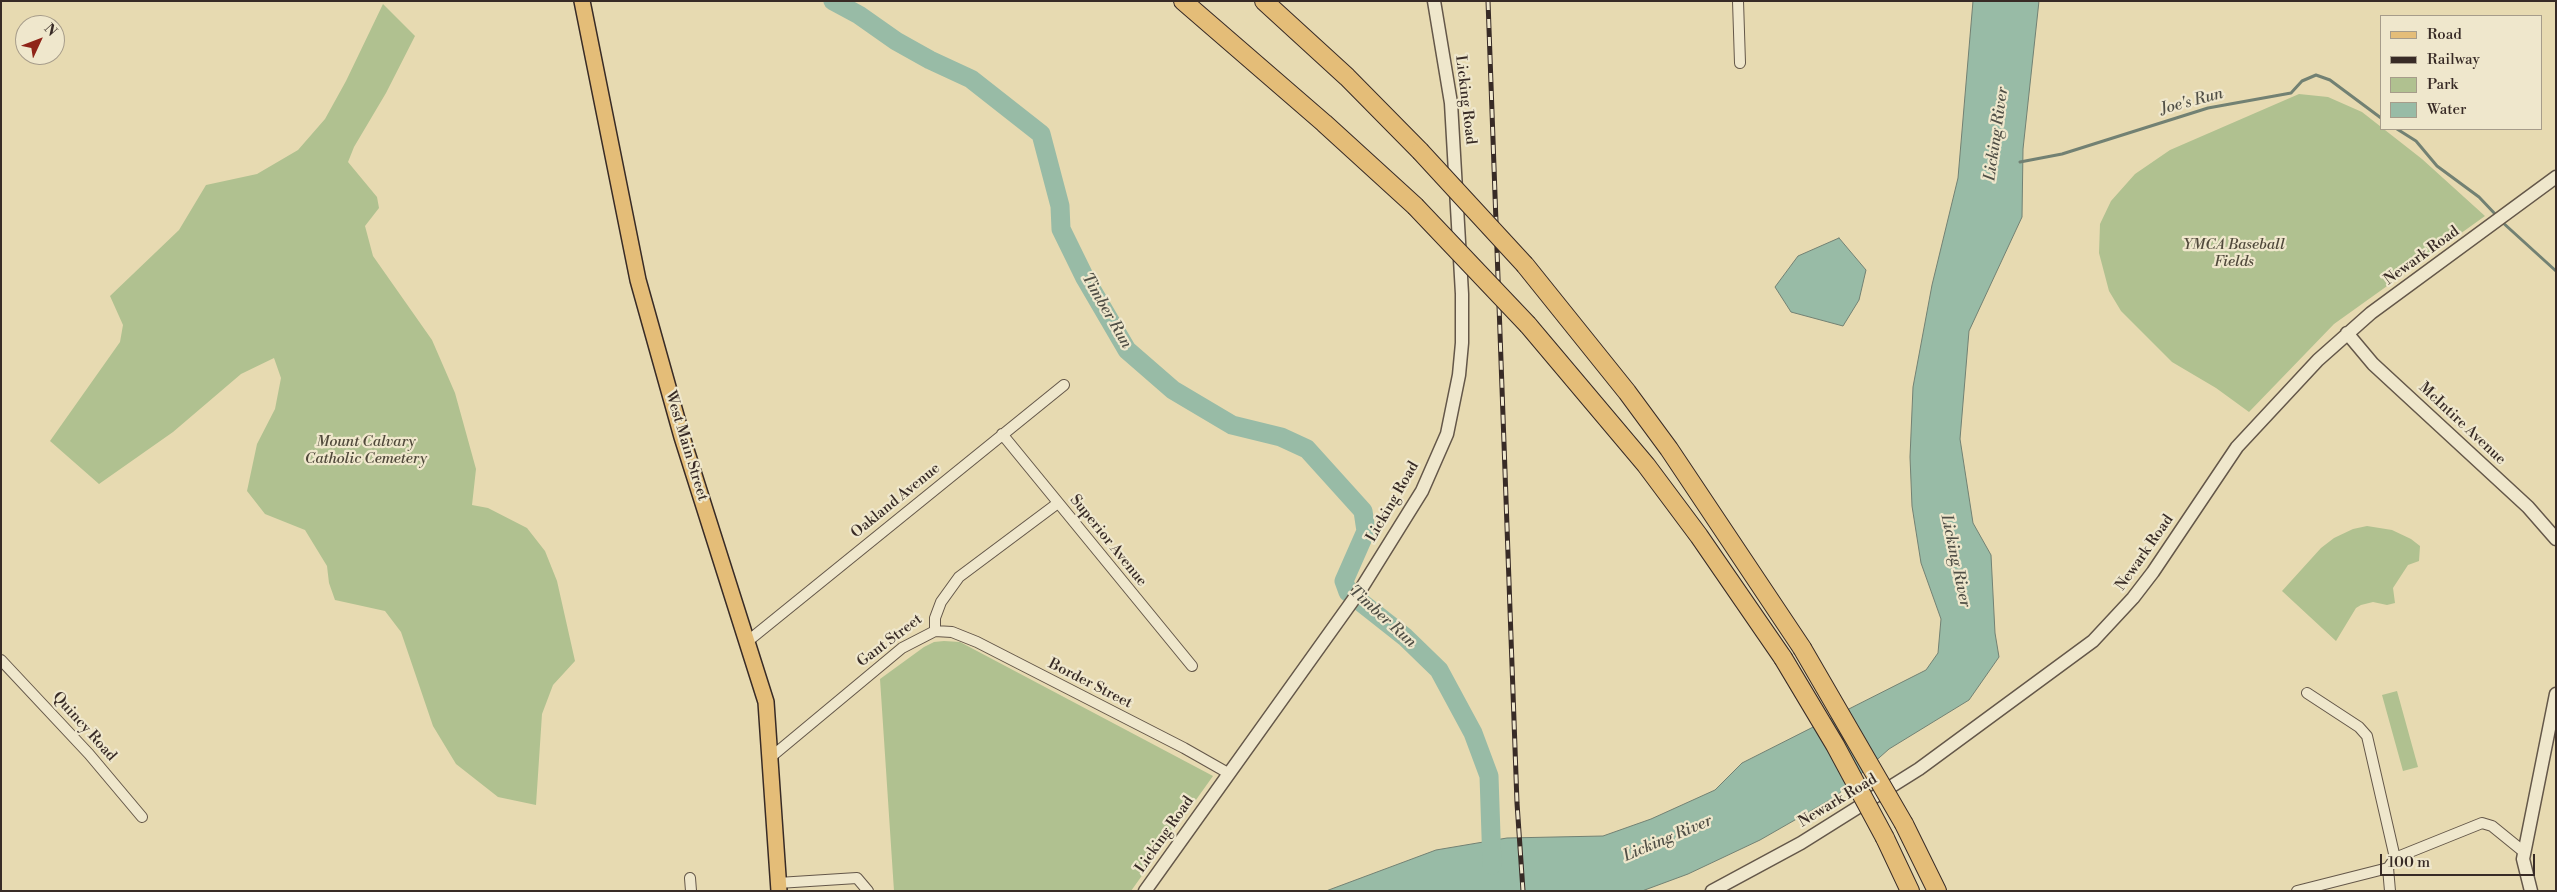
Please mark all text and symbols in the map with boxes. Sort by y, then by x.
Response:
north arrow [15,15,65,65]
legend [2380,15,2542,130]
text: N [40,20,61,41]
text: Road [2427,25,2462,44]
text: Railway [2427,50,2480,69]
street label: Licking Road [1451,54,1479,146]
text: Park [2427,75,2458,94]
water label: Joe's Run [2159,84,2225,120]
water label: Licking River [1981,86,2013,182]
text: Water [2427,100,2466,119]
street label: Newark Road [2381,223,2463,289]
park label: YMCA Baseball Fields [2183,236,2285,271]
water label: Timber Run [1077,270,1135,352]
street label: McIntire Avenue [2415,379,2509,469]
street label: West Main Street [661,389,711,503]
park label: Mount Calvary Catholic Cemetery [305,433,427,468]
street label: Licking Road [1363,459,1423,545]
street label: Oakland Avenue [848,460,944,542]
street label: Superior Avenue [1066,492,1150,590]
street label: Newark Road [2112,512,2178,594]
water label: Licking River [1936,513,1974,609]
water label: Timber Run [1344,582,1420,652]
street label: Gant Street [854,611,926,671]
street label: Border Street [1045,655,1135,713]
street label: Quincy Road [48,689,120,765]
street label: Newark Road [1795,770,1881,832]
street label: Licking Road [1132,793,1198,877]
water label: Licking River [1621,812,1715,866]
scale bar [2382,844,2537,876]
text: 100 m [2388,853,2430,872]

